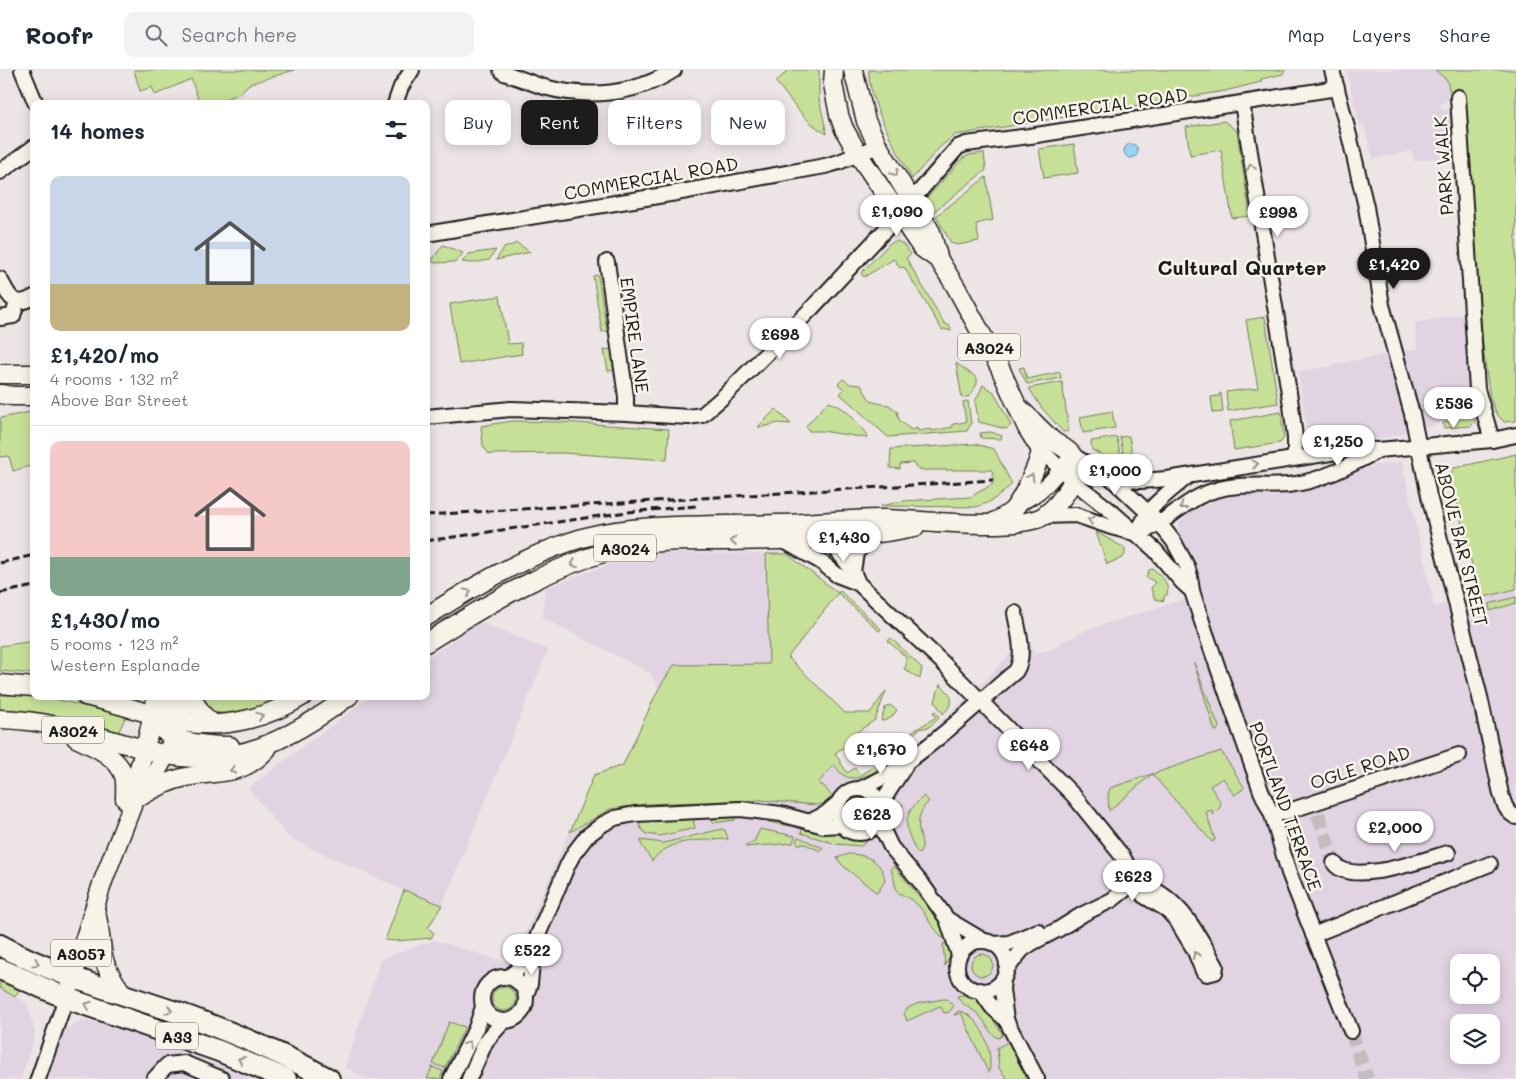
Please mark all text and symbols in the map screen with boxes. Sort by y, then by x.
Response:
search box [124,12,474,57]
text: Roofr [25,19,94,50]
icon: search [142,21,170,49]
text: Search here [182,22,297,47]
text: Map [1288,23,1324,47]
text: Layers [1352,23,1411,47]
text: Share [1439,23,1491,47]
street label: COMMERCIAL ROAD [1011,82,1189,130]
chip: Buy [445,100,511,145]
chip: Rent [521,100,598,145]
chip: Filters [608,100,701,145]
chip: New [711,100,785,145]
icon: filters [382,116,410,144]
street label: PARK WALK [1428,116,1458,216]
text: 14 homes [50,117,145,144]
street label: COMMERCIAL ROAD [562,151,740,205]
one-way arrow [1247,163,1257,171]
one-way arrow [889,167,899,176]
pin: £1,090 [856,194,938,237]
pin: £998 [1248,196,1308,238]
text: £1,090 [871,200,923,221]
text: £998 [1258,201,1298,222]
icon: home [185,208,275,298]
pin: £1,420 [1353,248,1435,290]
text: £1,420 [1368,253,1420,274]
district label: Cultural Quarter [1158,254,1326,280]
street label: EMPIRE LANE [615,276,655,394]
pin: £698 [750,318,810,360]
text: £698 [760,323,800,344]
road number: A3024 [958,334,1020,360]
text: £1,420/mo [50,341,159,368]
text: 4 rooms · 132 m² [50,368,179,389]
pin: £536 [1424,386,1484,429]
text: Above Bar Street [50,389,188,410]
text: £536 [1435,392,1473,413]
pin: £1,250 [1297,424,1379,467]
text: £1,250 [1313,430,1363,451]
pin: £1,000 [1074,454,1156,496]
text: £1,000 [1089,459,1141,480]
street label: ABOVE BAR STREET [1430,459,1494,629]
one-way arrow [1251,460,1260,470]
one-way arrow [1025,473,1035,482]
icon: home [185,474,275,564]
one-way arrow [1179,500,1189,509]
one-way arrow [1087,515,1096,525]
pin: £1,430 [803,520,885,563]
text: £1,430 [818,526,870,547]
road number: A3024 [594,534,656,562]
one-way arrow [729,535,737,546]
one-way arrow [570,558,579,568]
one-way arrow [463,588,472,598]
text: £1,430/mo [50,606,160,633]
text: 5 rooms · 123 m² [50,633,179,654]
text: Western Esplanade [50,654,200,675]
one-way arrow [255,712,264,722]
road number: A3024 [42,716,104,744]
street label: PORTLAND TERRACE [1244,718,1328,894]
pin: £648 [999,728,1059,771]
pin: £1,670 [840,732,922,775]
text: £648 [1009,734,1049,755]
text: £1,670 [856,738,906,759]
street label: OGLE ROAD [1307,740,1413,794]
one-way arrow [229,764,238,775]
pin: £628 [842,798,902,840]
text: £628 [853,803,891,824]
pin: £2,000 [1354,810,1436,853]
text: £2,000 [1368,816,1422,837]
pin: £623 [1103,860,1163,902]
text: £623 [1114,865,1152,886]
pin: £522 [502,934,562,976]
text: £522 [513,939,551,960]
road number: A3057 [51,940,111,966]
one-way arrow [1192,951,1202,960]
map controls [1450,954,1500,1064]
button: locate [1450,954,1500,1004]
one-way arrow [31,957,40,967]
one-way arrow [85,1001,93,1011]
one-way arrow [164,1004,173,1014]
button: layers [1450,1014,1500,1064]
road number: A33 [156,1022,198,1049]
one-way arrow [462,1040,472,1049]
one-way arrow [237,1056,246,1067]

